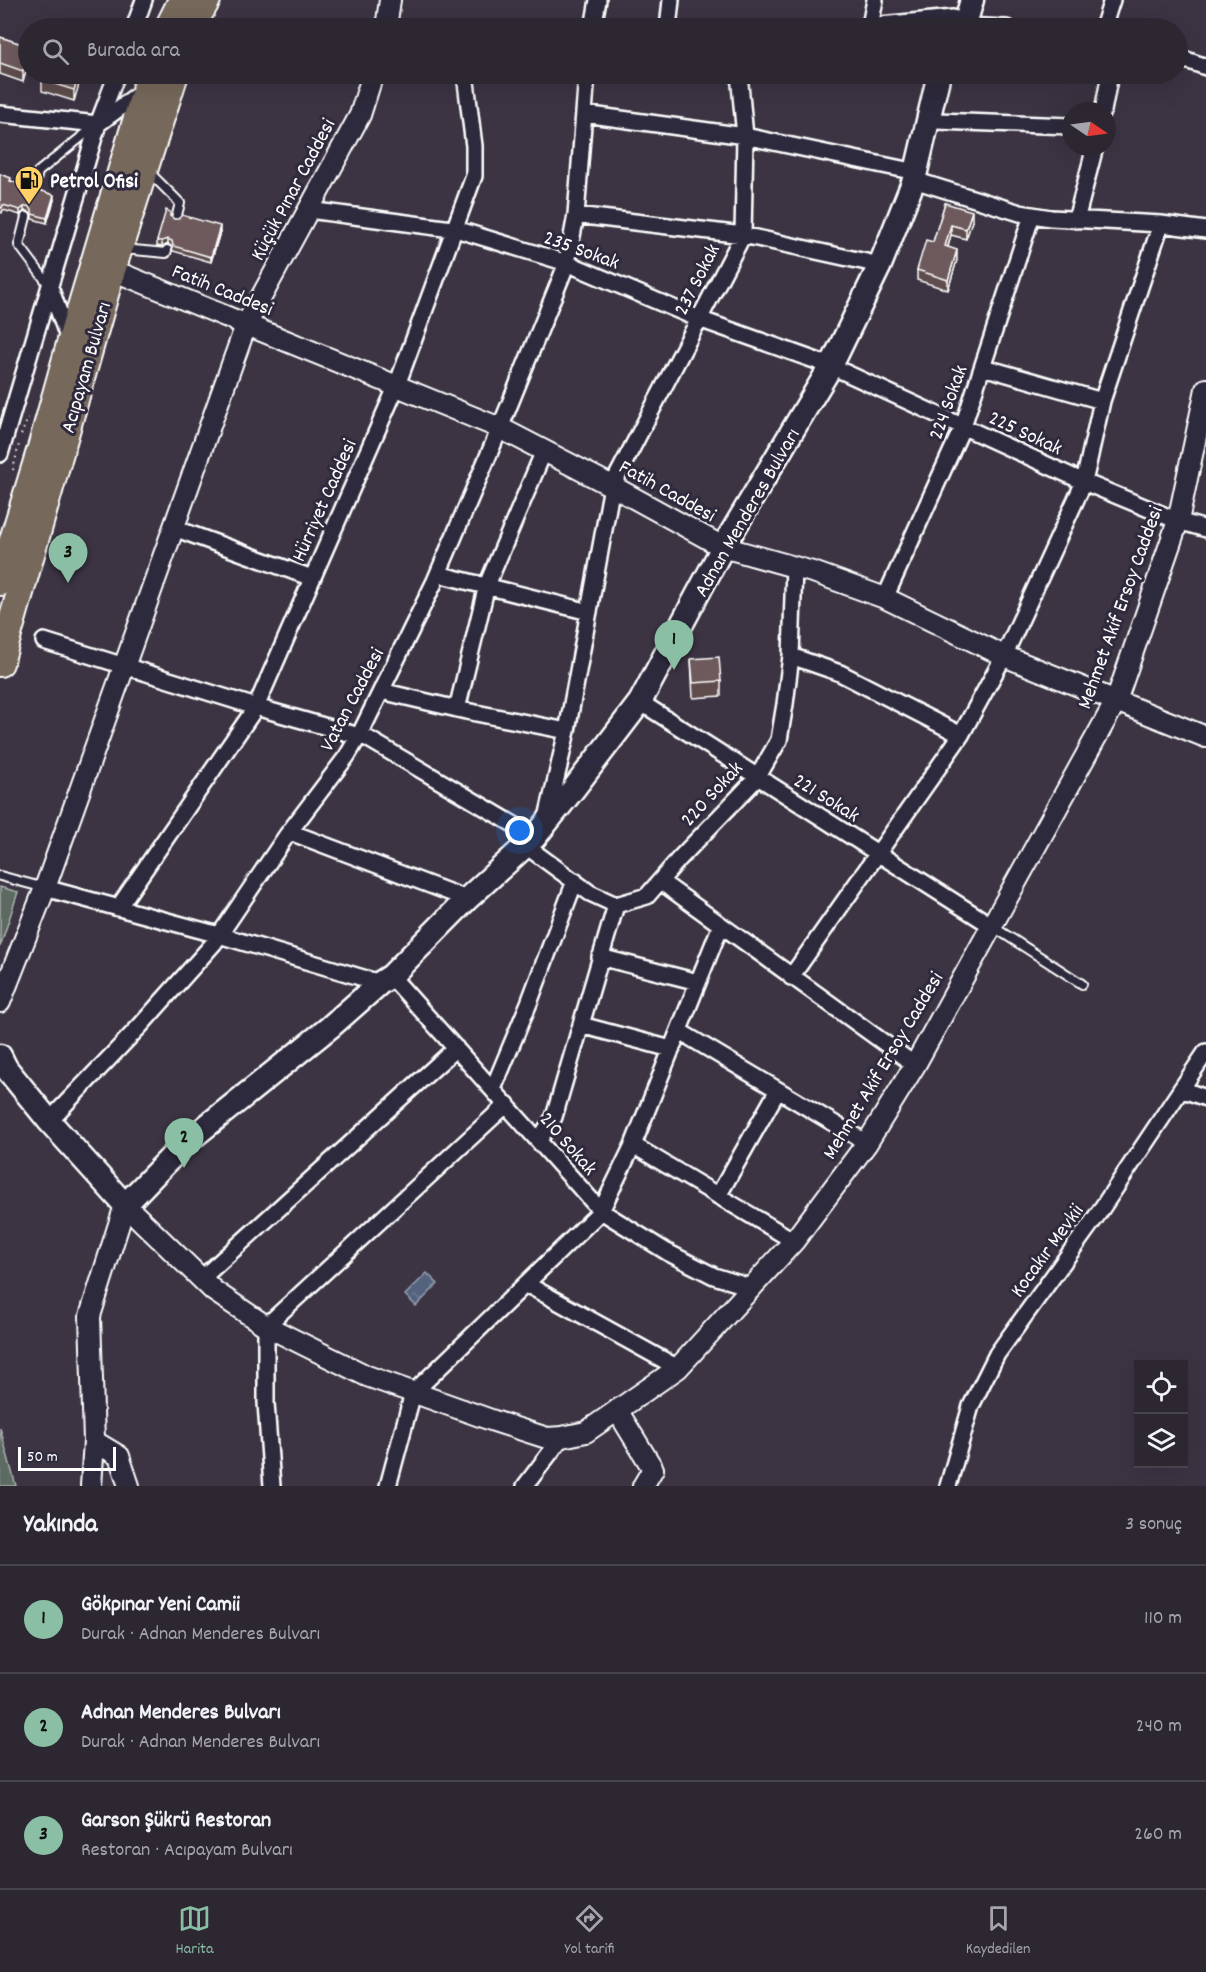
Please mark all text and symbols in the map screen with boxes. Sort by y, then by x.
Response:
search box [18,18,1188,84]
icon: search [39,35,72,68]
text: Burada ara [87,36,180,67]
north arrow [1062,102,1116,156]
street label: Küçük Pınar Caddesi [245,114,345,267]
fuel station icon: Petrol Ofisi [13,164,45,206]
place label: Petrol Ofisi [50,168,138,198]
street label: 235 Sokak [539,224,623,279]
street label: 237 Sokak [668,239,730,321]
street label: Fatih Caddesi [167,258,277,326]
street label: Acıpayam Bulvarı [55,299,121,437]
street label: 224 Sokak [922,361,977,445]
street label: 225 Sokak [983,405,1067,465]
street label: Adnan Menderes Bulvarı [688,423,809,604]
street label: Hürriyet Caddesi [285,435,366,567]
street label: Fatih Caddesi [612,454,721,532]
street label: Mehmet Akif Ersoy Caddesi [1071,502,1173,714]
pin: 3 [48,534,88,583]
pin: 1 [654,620,694,670]
street label: Vatan Caddesi [314,643,394,758]
street label: 220 Sokak [675,755,752,835]
street label: 221 Sokak [786,767,864,832]
your location [505,816,534,845]
street label: Mehmet Akif Ersoy Caddesi [817,967,953,1166]
street label: 210 Sokak [531,1107,603,1183]
pin: 2 [164,1118,204,1168]
street label: Kocakır Mevkii [1004,1199,1093,1305]
map controls [1134,1360,1188,1468]
button: locate [1134,1360,1188,1414]
button: layers [1134,1414,1188,1468]
scale bar [18,1444,116,1472]
text: 50 m [27,1446,58,1469]
text: Yakında [24,1507,98,1544]
text: 3 sonuç [1125,1511,1182,1539]
text: Gökpınar Yeni Camii [81,1590,240,1621]
text: 1 [41,1605,46,1633]
text: 110 m [1144,1605,1182,1633]
text: Durak · Adnan Menderes Bulvarı [81,1621,320,1649]
text: Adnan Menderes Bulvarı [81,1698,281,1729]
text: 2 [39,1713,48,1741]
text: 240 m [1136,1713,1182,1741]
text: Durak · Adnan Menderes Bulvarı [81,1729,320,1757]
text: Garson Şükrü Restoran [81,1806,271,1837]
text: 3 [39,1821,48,1849]
text: 260 m [1134,1821,1182,1849]
text: Restoran · Acıpayam Bulvarı [81,1837,293,1865]
tab: Harita [176,1902,214,1961]
tab: Yol tarifi [565,1902,615,1961]
tab: Kaydedilen [966,1902,1030,1961]

